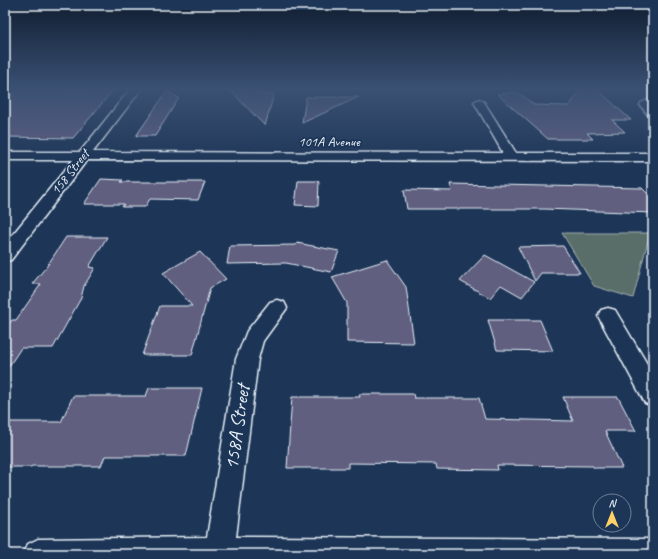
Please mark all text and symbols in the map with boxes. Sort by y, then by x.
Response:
street label: 101A Avenue [298,133,361,150]
street label: 158 Street [47,144,94,198]
street label: 158A Street [219,380,256,471]
north arrow [592,493,632,533]
text: N [609,496,618,510]

